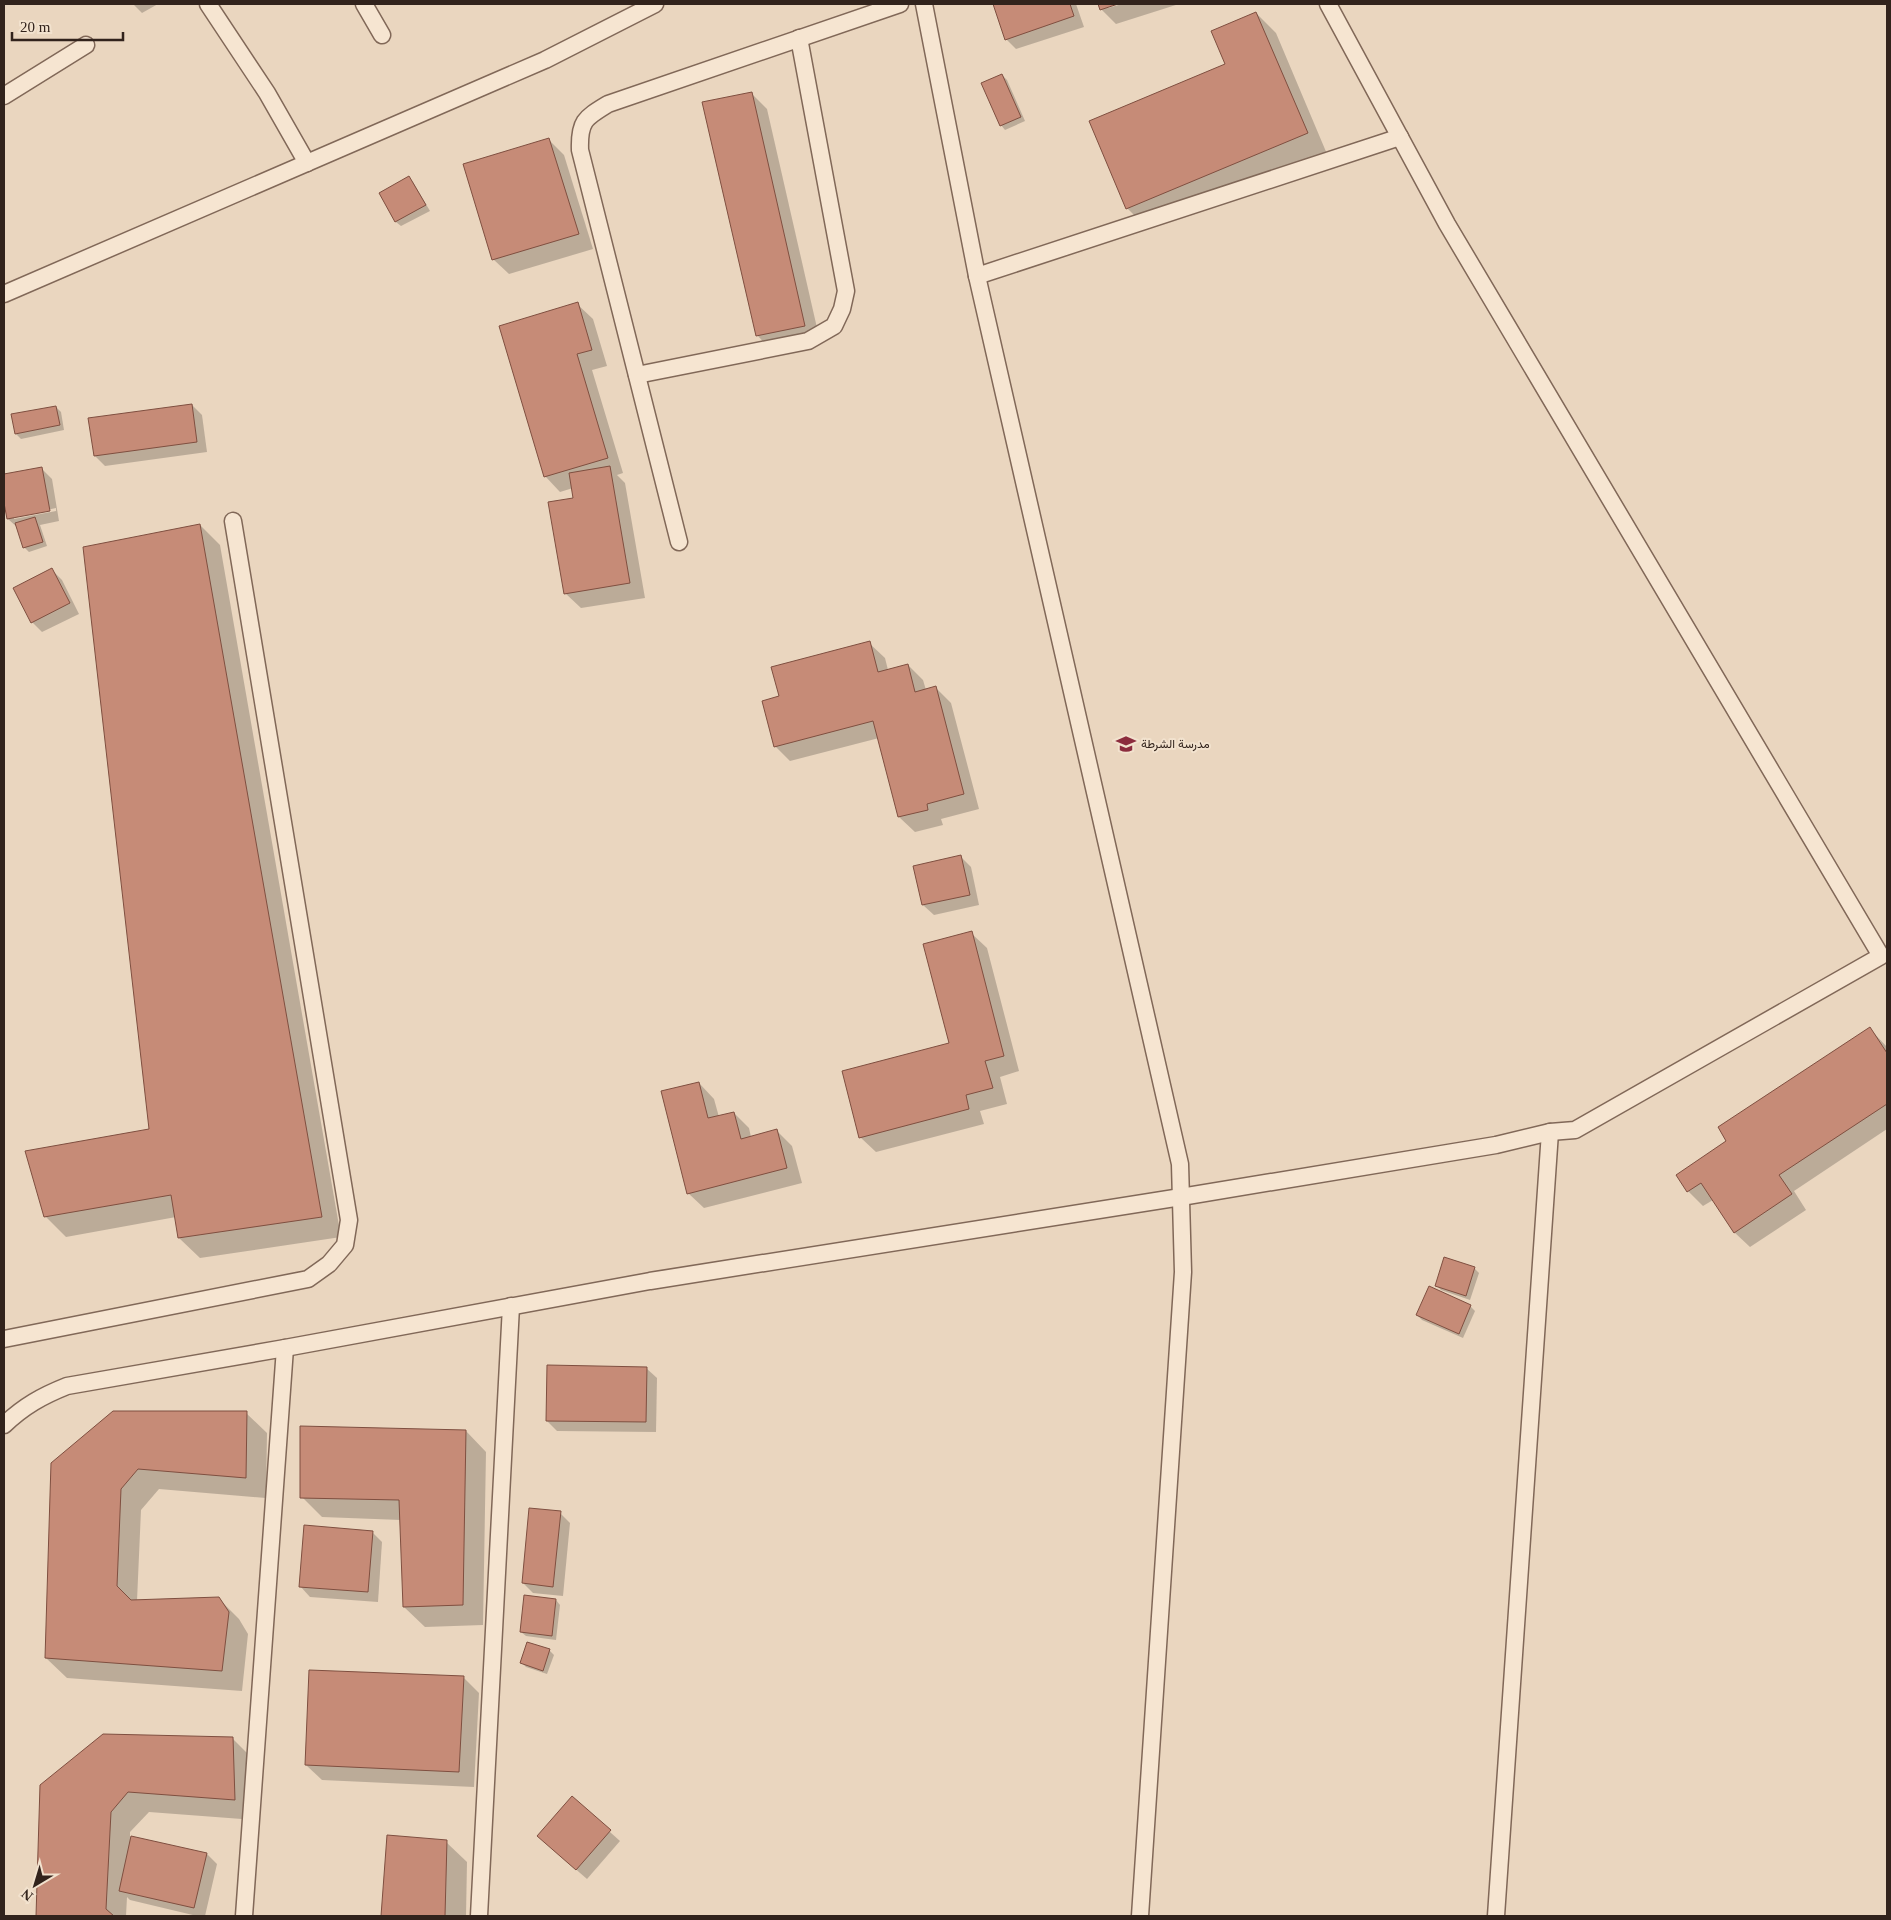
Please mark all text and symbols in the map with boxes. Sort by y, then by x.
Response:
scale bar [12,10,124,42]
text: 20 m [20,19,51,35]
school or university icon: مدرسة الشرطة [1115,733,1137,755]
place label: مدرسة الشرطة [1141,737,1210,752]
north arrow [10,1860,60,1910]
text: N [19,1886,36,1904]

